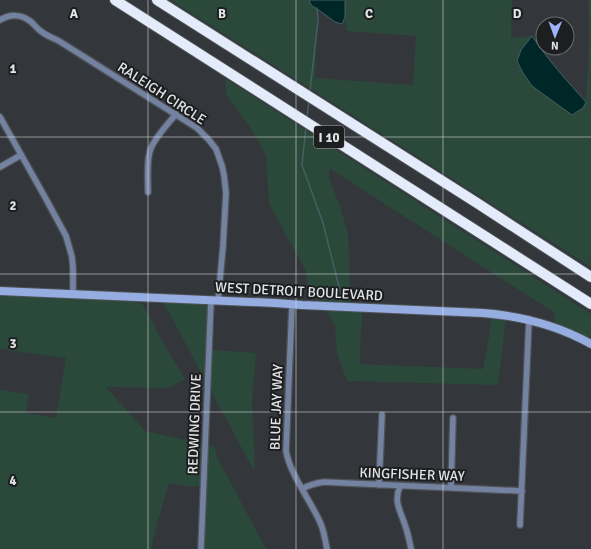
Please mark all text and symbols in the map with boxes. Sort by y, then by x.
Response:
text: A [70,6,79,22]
text: B [218,6,226,22]
text: C [365,6,373,22]
text: D [513,6,522,22]
north arrow [535,16,575,56]
text: N [551,39,559,52]
street label: RALEIGH CIRCLE [114,59,209,128]
text: 1 [9,61,17,77]
road number: I 10 [314,126,344,148]
text: 2 [9,198,17,214]
street label: WEST DETROIT BOULEVARD [215,279,383,304]
text: 3 [9,336,17,352]
street label: BLUE JAY WAY [267,364,286,450]
street label: REDWING DRIVE [184,373,205,475]
street label: KINGFISHER WAY [359,464,465,485]
text: 4 [9,473,17,489]

